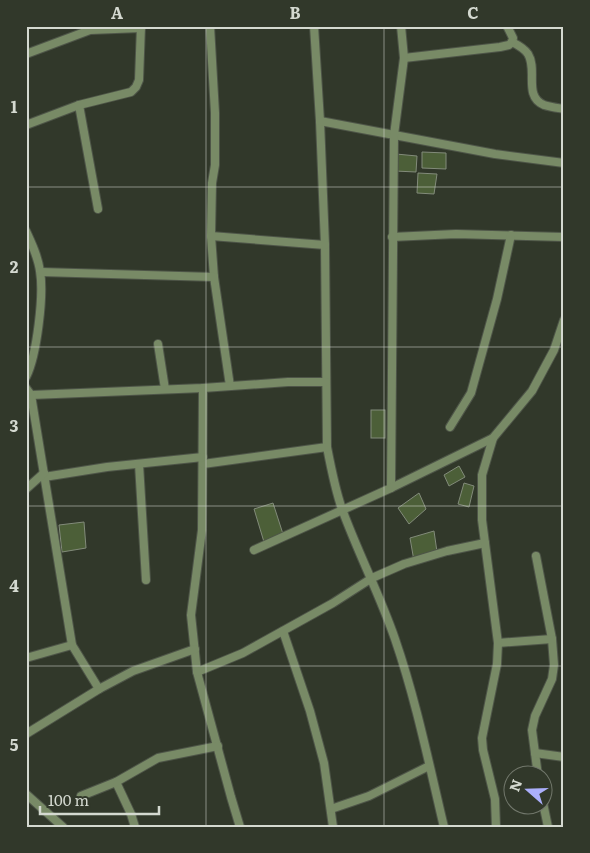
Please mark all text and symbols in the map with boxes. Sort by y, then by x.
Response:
text: A [111,0,123,24]
text: B [289,0,301,24]
text: C [467,0,479,24]
text: 1 [11,94,18,118]
text: 2 [10,254,19,278]
text: 3 [10,413,19,437]
text: 4 [9,573,19,597]
text: 5 [10,732,19,756]
north arrow [502,766,552,816]
text: N [503,776,526,794]
scale bar [40,783,159,815]
text: 100 m [48,788,89,811]

